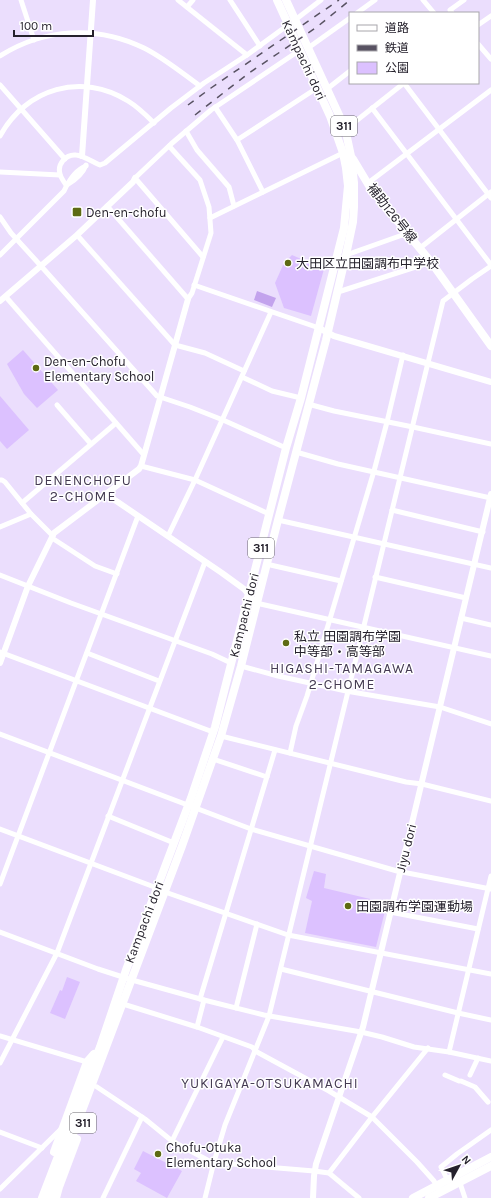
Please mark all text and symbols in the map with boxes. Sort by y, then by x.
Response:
scale bar [14,12,93,38]
legend [349,12,479,84]
street label: Kampachi dori [279,17,329,103]
text: 100 m [20,19,52,33]
text: 道路 [385,21,409,35]
text: 鉄道 [385,41,409,55]
text: 公園 [385,61,409,75]
road number: 311 [331,116,357,136]
street label: 補助126号線 [364,180,420,246]
place label: Den-en-chofu [86,205,167,220]
marker: Den-en-chofu [71,206,83,218]
place label: 大田区立田園調布中学校 [296,256,439,271]
marker: 大田区立田園調布中学校 [283,258,293,268]
place label: Den-en-Chofu Elementary School [44,354,154,384]
marker: Den-en-Chofu Elementary School [31,363,41,373]
district label: DENENCHOFU 2-CHOME [34,472,132,505]
road number: 311 [248,538,274,558]
street label: Kampachi dori [226,571,262,659]
place label: 私立 田園調布学園 中等部・高等部 [294,629,401,659]
marker: 私立 田園調布学園 中等部・高等部 [281,638,291,648]
district label: HIGASHI-TAMAGAWA 2-CHOME [270,660,414,693]
street label: Jiyu dori [393,822,419,874]
street label: Kampachi dori [121,879,167,965]
place label: 田園調布学園運動場 [356,899,473,914]
marker: 田園調布学園運動場 [343,901,353,911]
district label: YUKIGAYA-OTSUKAMACHI [181,1075,359,1092]
road number: 311 [70,1113,96,1133]
place label: Chofu-Otuka Elementary School [166,1140,276,1170]
north arrow [439,1146,479,1186]
marker: Chofu-Otuka Elementary School [153,1149,163,1159]
text: N [459,1153,474,1167]

